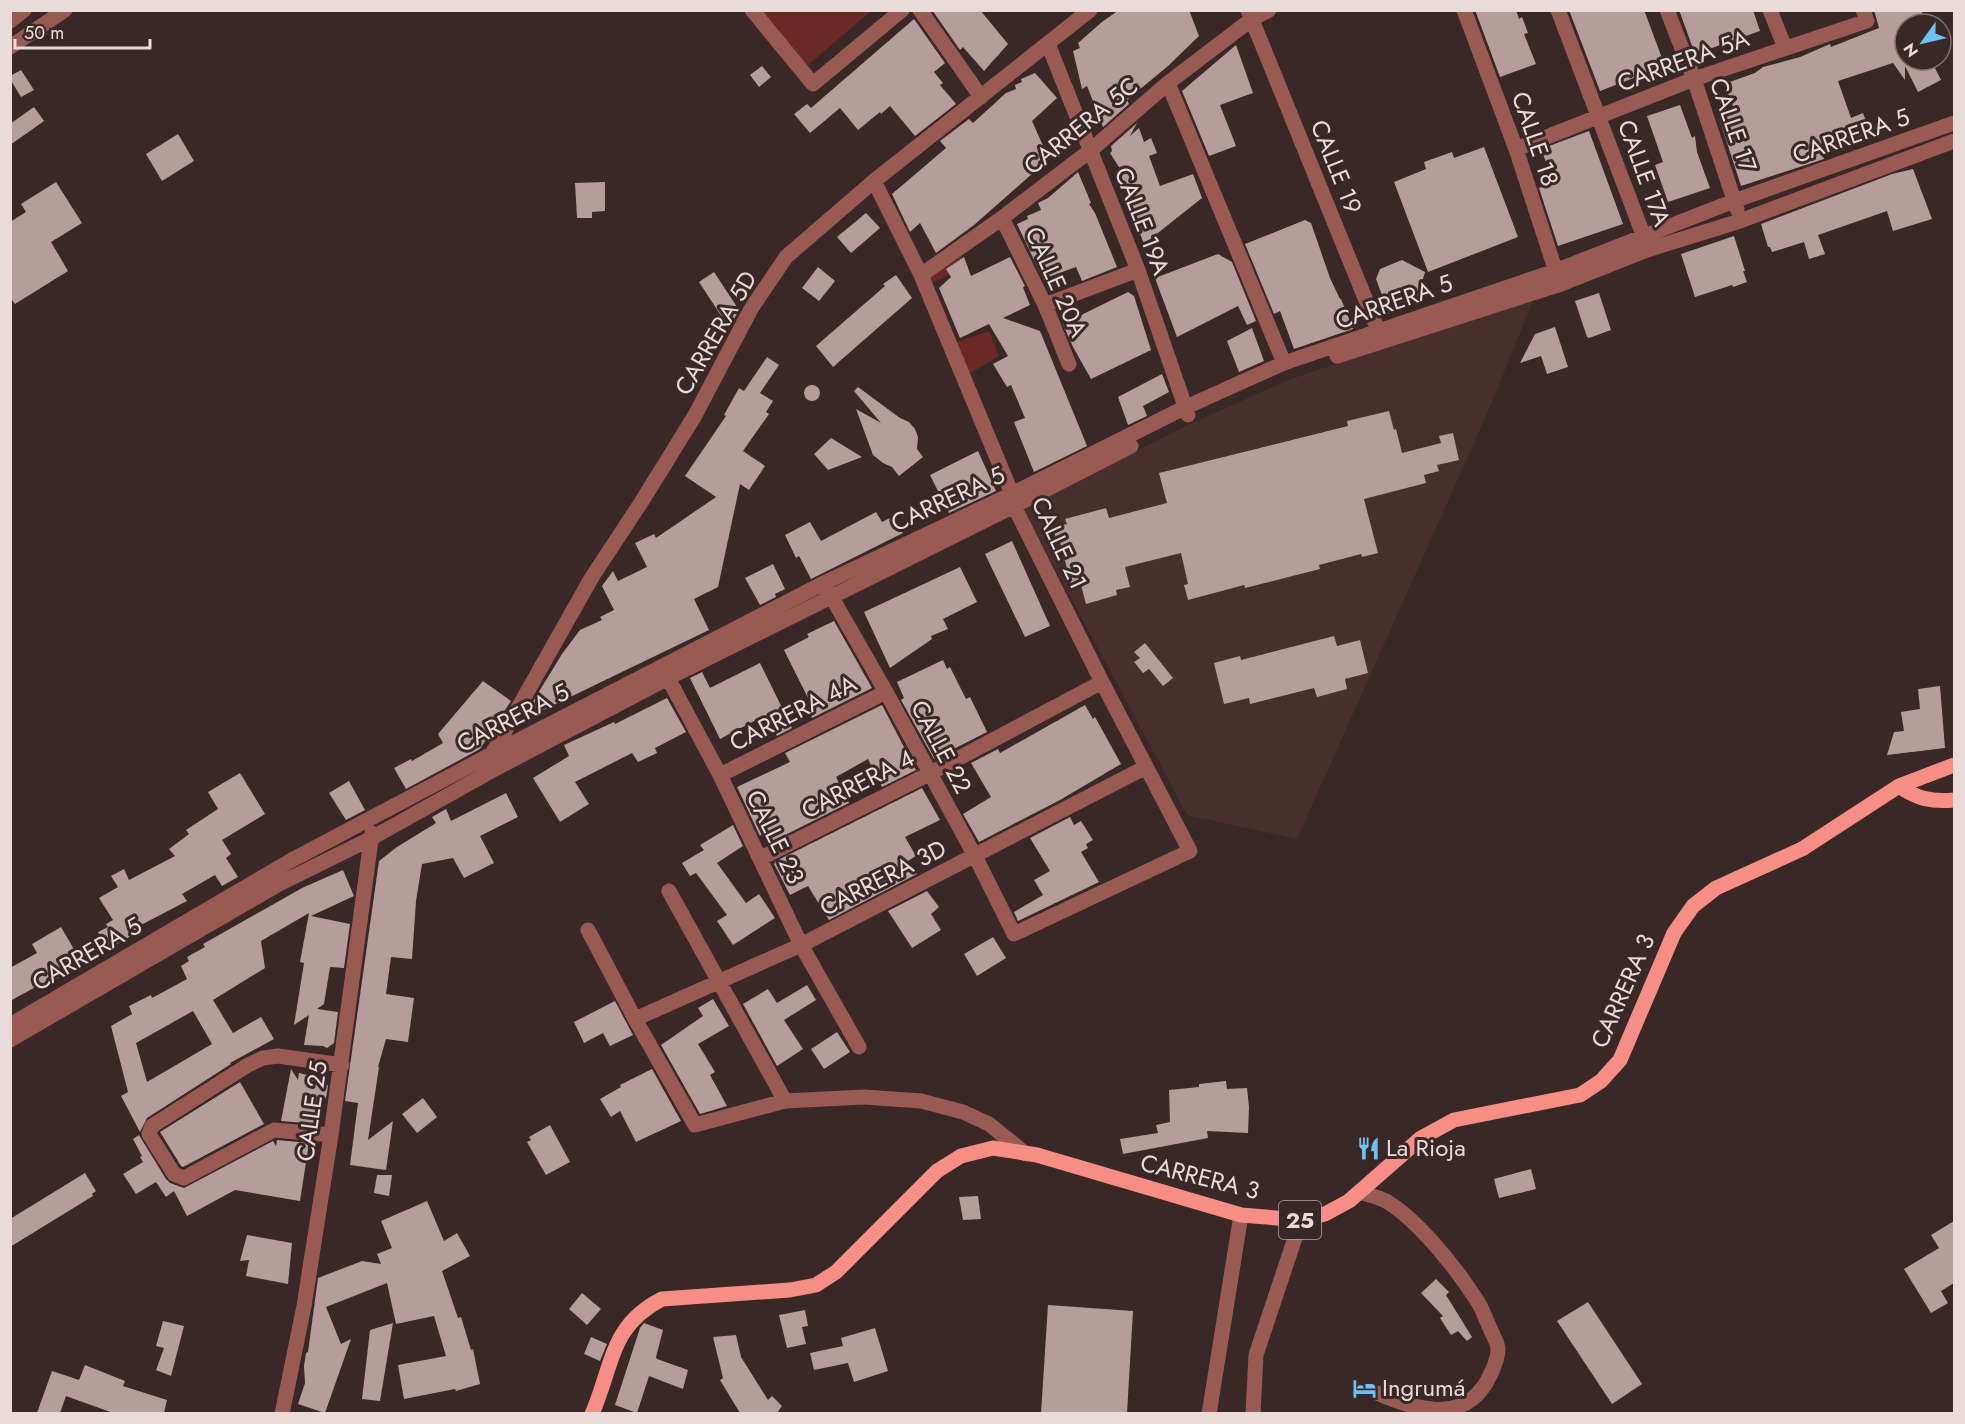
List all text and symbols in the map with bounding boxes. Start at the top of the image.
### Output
scale bar [15,12,150,50]
north arrow [1893,12,1953,72]
text: 50 m [24,20,64,46]
street label: CARRERA 5A [1612,20,1754,101]
text: N [1898,38,1924,62]
street label: CARRERA 5C [1016,68,1146,183]
street label: CALLE 17 [1701,73,1766,177]
street label: CALLE 18 [1503,87,1568,191]
street label: CARRERA 5 [1787,99,1914,172]
street label: CALLE 19 [1302,115,1371,219]
street label: CALLE 17A [1609,115,1680,231]
street label: CALLE 19A [1106,162,1179,280]
street label: CALLE 20A [1017,221,1096,343]
street label: CARRERA 5D [666,264,765,401]
street label: CARRERA 5 [1330,265,1457,338]
street label: CARRERA 5 [885,457,1010,540]
street label: CALLE 21 [1023,491,1096,595]
street label: CARRERA 4A [723,665,862,760]
street label: CARRERA 5 [450,674,575,761]
street label: CALLE 22 [902,694,981,800]
street label: CARRERA 4 [795,740,920,827]
street label: CALLE 23 [738,784,813,890]
street label: CARRERA 3D [813,831,952,924]
street label: CARRERA 5 [25,908,148,999]
street label: CARRERA 3 [1582,928,1663,1053]
street label: CALLE 25 [287,1058,336,1163]
place label: La Rioja [1386,1130,1466,1165]
restaurant icon: La Rioja [1355,1135,1381,1161]
street label: CARRERA 3 [1137,1145,1263,1208]
road number: 25 [1279,1201,1321,1239]
place label: Ingrumá [1382,1370,1465,1405]
hotel icon: Ingrumá [1351,1375,1377,1401]

